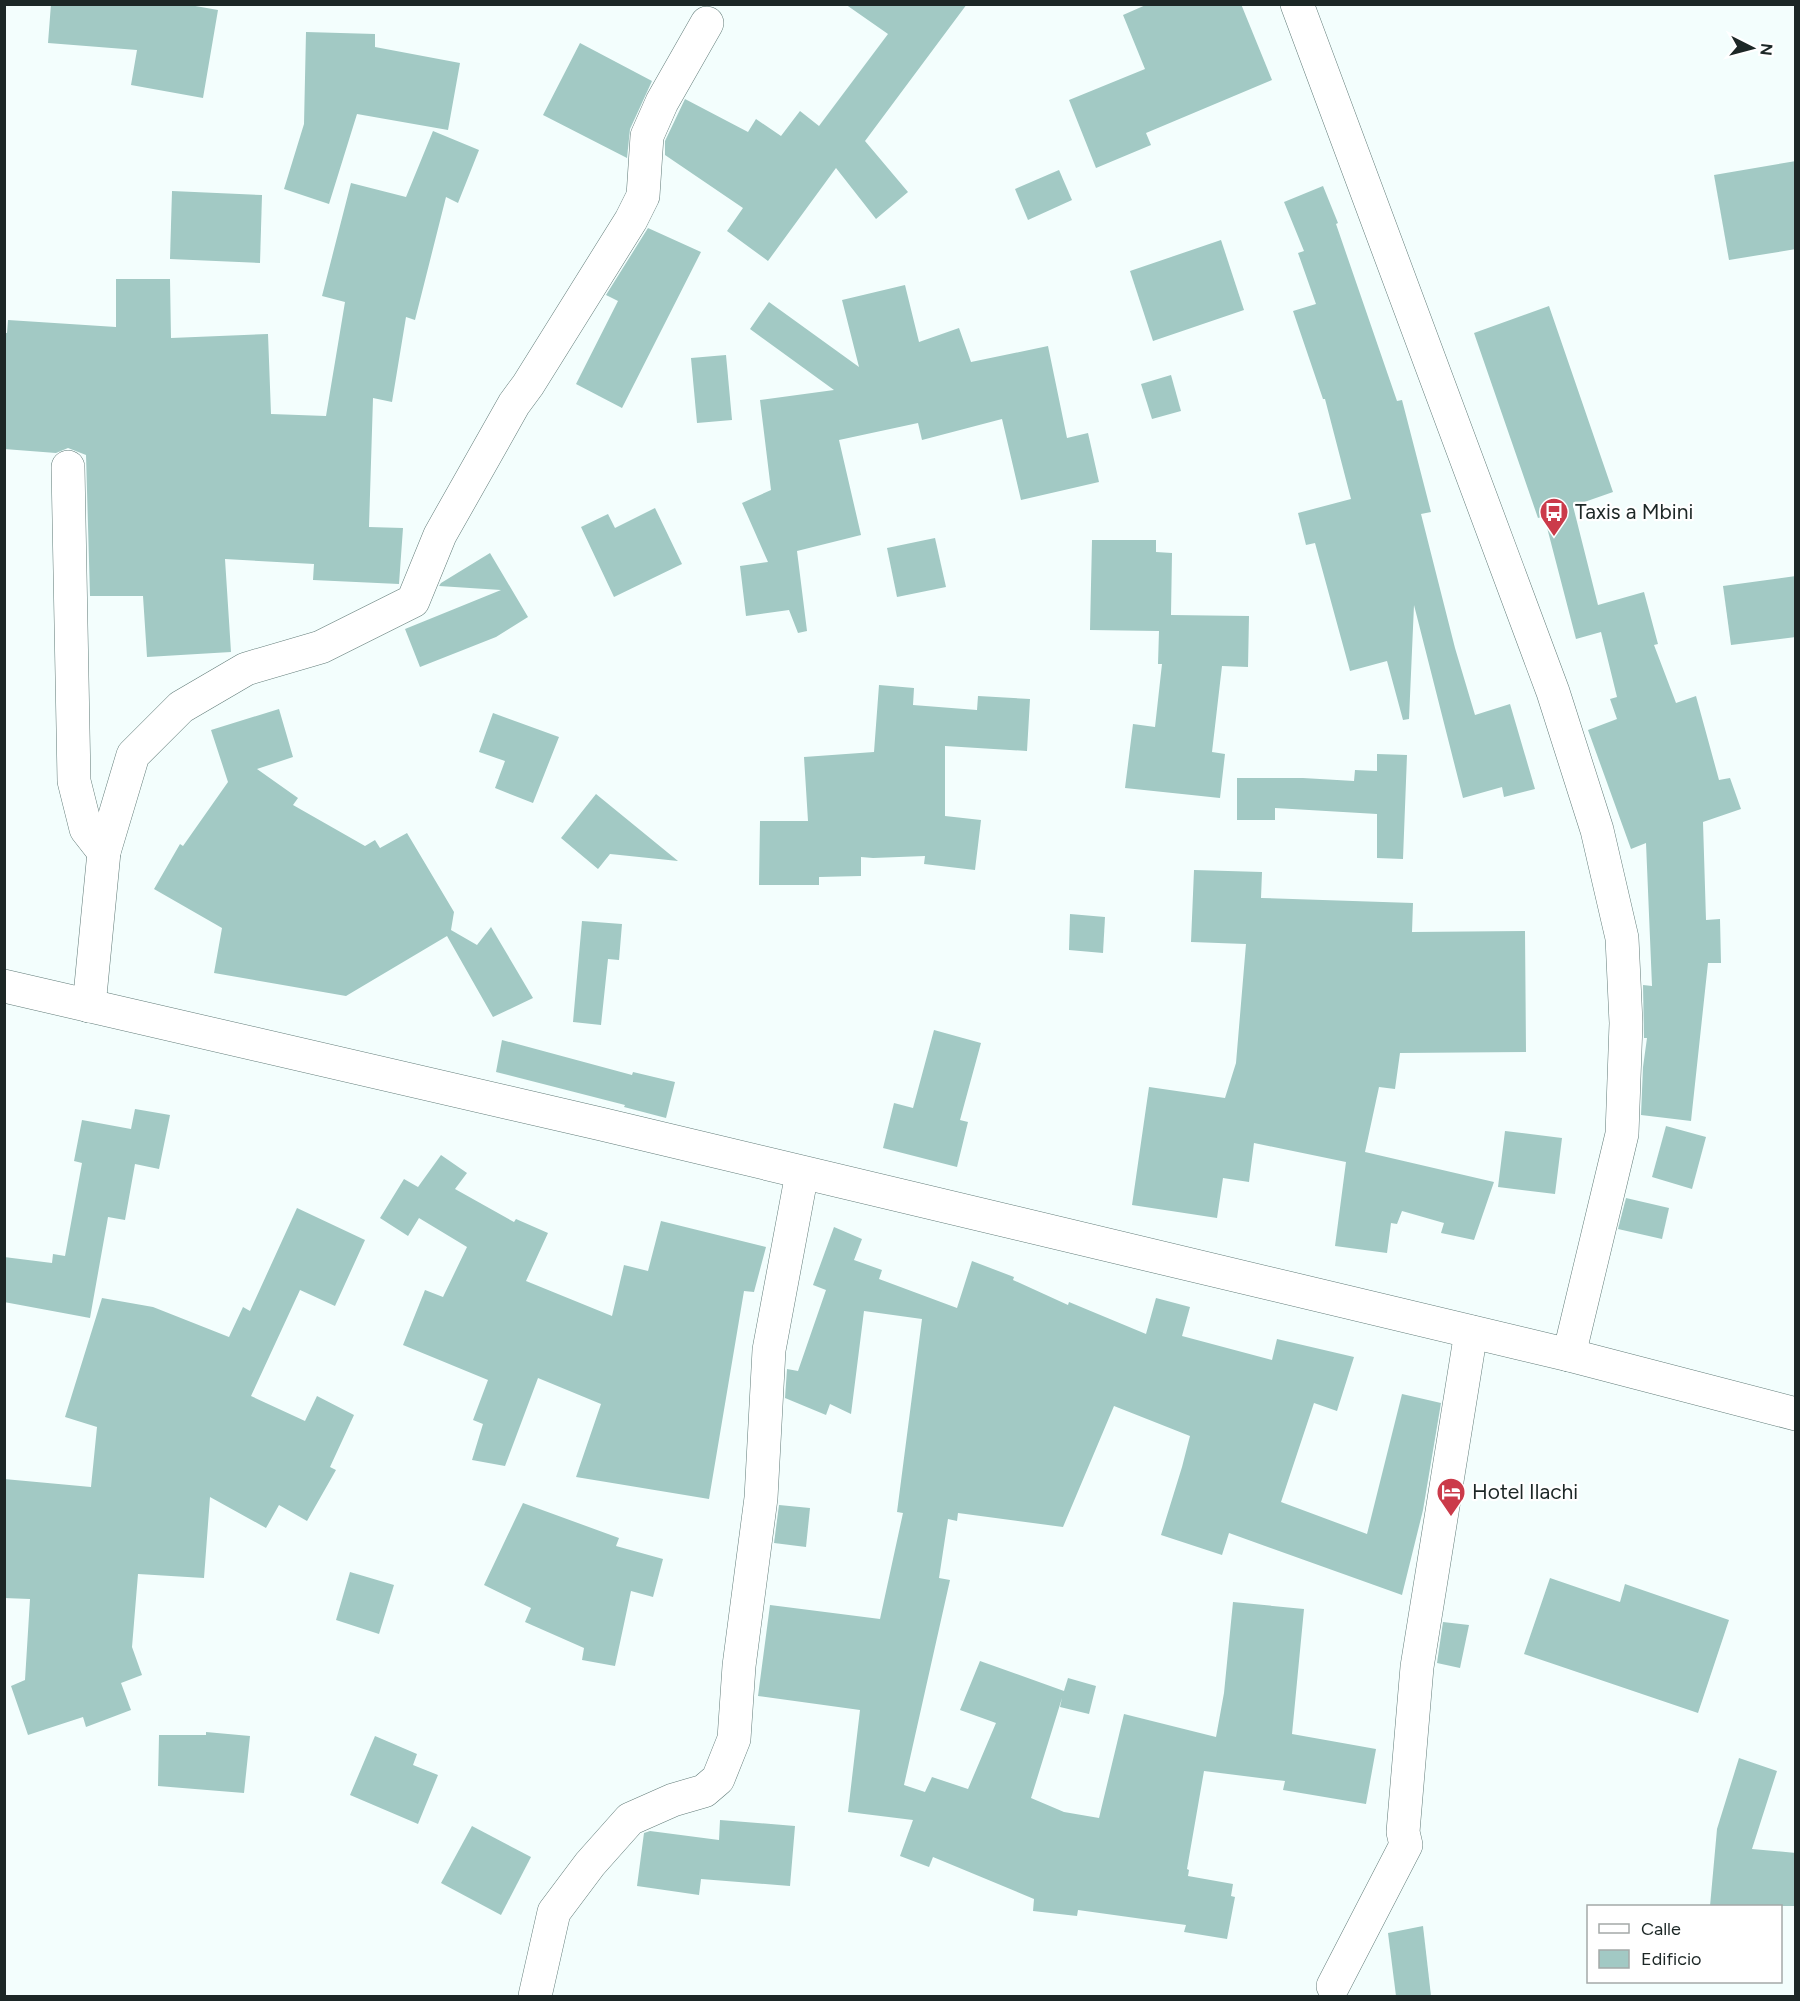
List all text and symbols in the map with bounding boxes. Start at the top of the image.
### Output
north arrow [1722,18,1782,78]
text: N [1756,42,1777,57]
bus stop icon: Taxis a Mbini [1538,496,1570,538]
place label: Taxis a Mbini [1575,499,1693,524]
hotel icon: Hotel Ilachi [1435,1476,1467,1518]
place label: Hotel Ilachi [1472,1479,1578,1504]
legend [1587,1905,1782,1983]
text: Calle [1641,1918,1681,1940]
text: Edificio [1641,1948,1702,1970]

